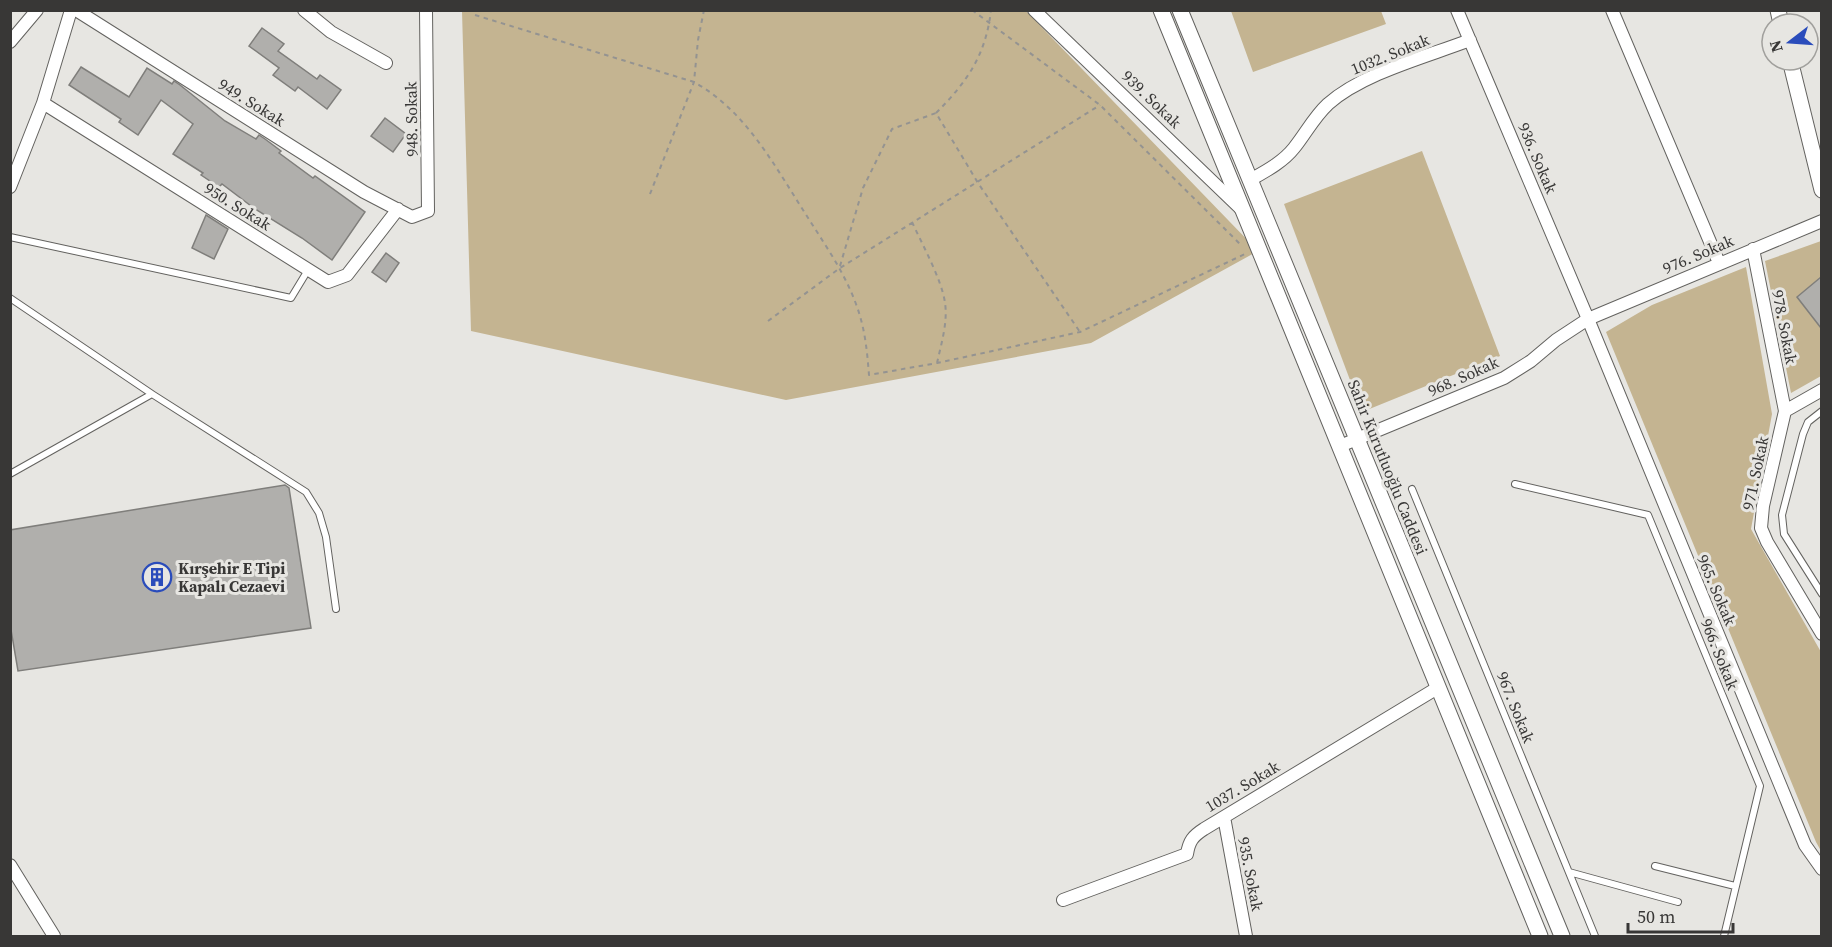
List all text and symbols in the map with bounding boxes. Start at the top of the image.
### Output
north arrow [1760,12,1820,72]
street label: 1032. Sokak [1347,28,1433,80]
text: N [1763,37,1788,55]
street label: 939. Sokak [1117,65,1187,133]
street label: 949. Sokak [214,73,290,131]
street label: 948. Sokak [399,81,423,157]
street label: 936. Sokak [1513,119,1563,197]
street label: 950. Sokak [200,177,276,235]
street label: 976. Sokak [1659,229,1737,279]
street label: 978. Sokak [1767,288,1803,366]
street label: 968. Sokak [1424,351,1502,401]
street label: Sahir Kurutluoğlu Caddesi [1343,376,1433,558]
street label: 971. Sokak [1736,434,1774,512]
street label: 965. Sokak [1692,551,1742,629]
place label: Kırşehir E Tipi Kapalı Cezaevi [178,557,285,597]
building icon: Kırşehir E Tipi Kapalı Cezaevi [141,561,173,593]
street label: 966. Sokak [1696,615,1744,693]
street label: 967. Sokak [1492,668,1540,746]
street label: 1037. Sokak [1201,755,1283,817]
street label: 935. Sokak [1233,835,1269,913]
scale bar [1628,896,1733,934]
text: 50 m [1637,904,1675,929]

